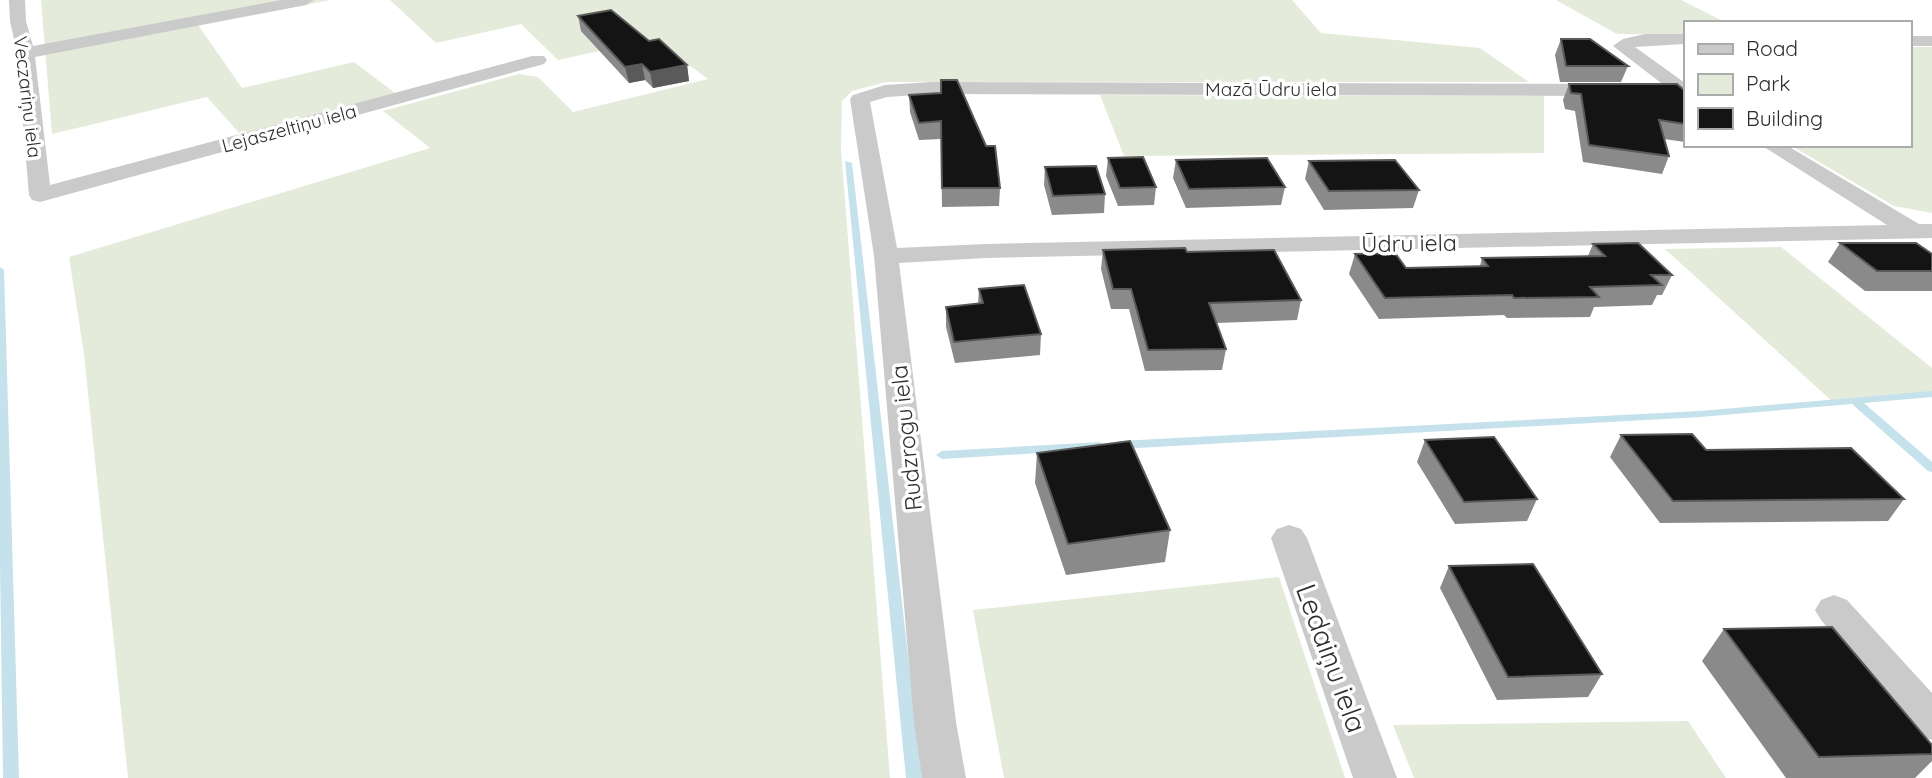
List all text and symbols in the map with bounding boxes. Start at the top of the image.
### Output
legend [1684,21,1911,147]
street label: Veczariņu iela [9,35,47,159]
text: Road [1746,35,1798,61]
text: Park [1746,70,1790,96]
street label: Mazā Ūdru iela [1205,77,1337,101]
street label: Lejaszeltiņu iela [219,98,359,158]
text: Building [1746,105,1823,131]
street label: Ūdru iela [1361,228,1457,258]
street label: Rudzrogu iela [884,364,928,512]
street label: Ledaiņu iela [1289,579,1375,737]

